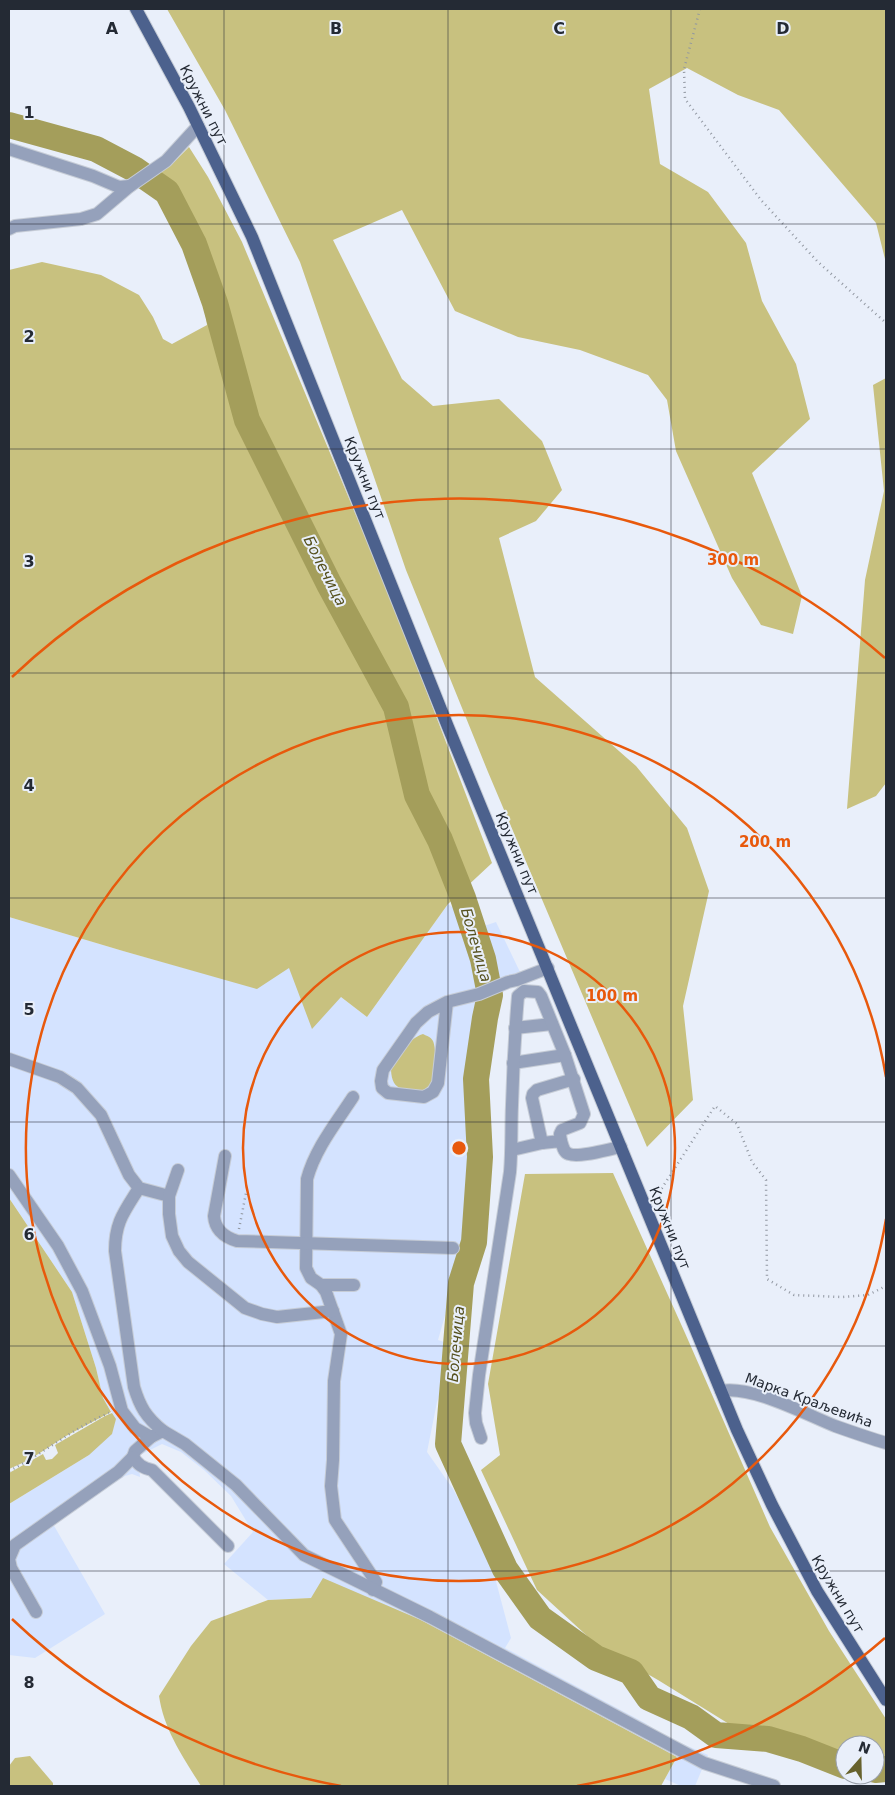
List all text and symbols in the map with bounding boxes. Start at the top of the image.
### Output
text: A [106,19,119,38]
text: B [330,19,342,38]
text: C [553,19,565,38]
text: D [776,19,790,38]
street label: Кружни пут [177,62,231,148]
text: 1 [23,103,35,122]
text: 2 [23,327,35,346]
street label: Кружни пут [341,434,389,522]
water label: Болечица [300,533,350,609]
text: 300 m [707,551,759,569]
text: 3 [23,552,35,571]
text: 4 [23,776,35,795]
street label: Кружни пут [492,809,542,897]
text: 200 m [739,833,791,851]
water label: Болечица [457,906,495,984]
text: 100 m [586,987,638,1005]
text: 5 [23,1000,35,1019]
centre of rings [450,1139,468,1157]
street label: Кружни пут [646,1184,694,1272]
text: 6 [23,1225,35,1244]
water label: Болечица [444,1305,468,1383]
street label: Марка Краљевића [743,1369,875,1431]
text: 7 [23,1449,35,1468]
street label: Кружни пут [808,1552,868,1636]
text: 8 [23,1673,35,1692]
north arrow [835,1735,885,1785]
text: N [856,1738,873,1757]

